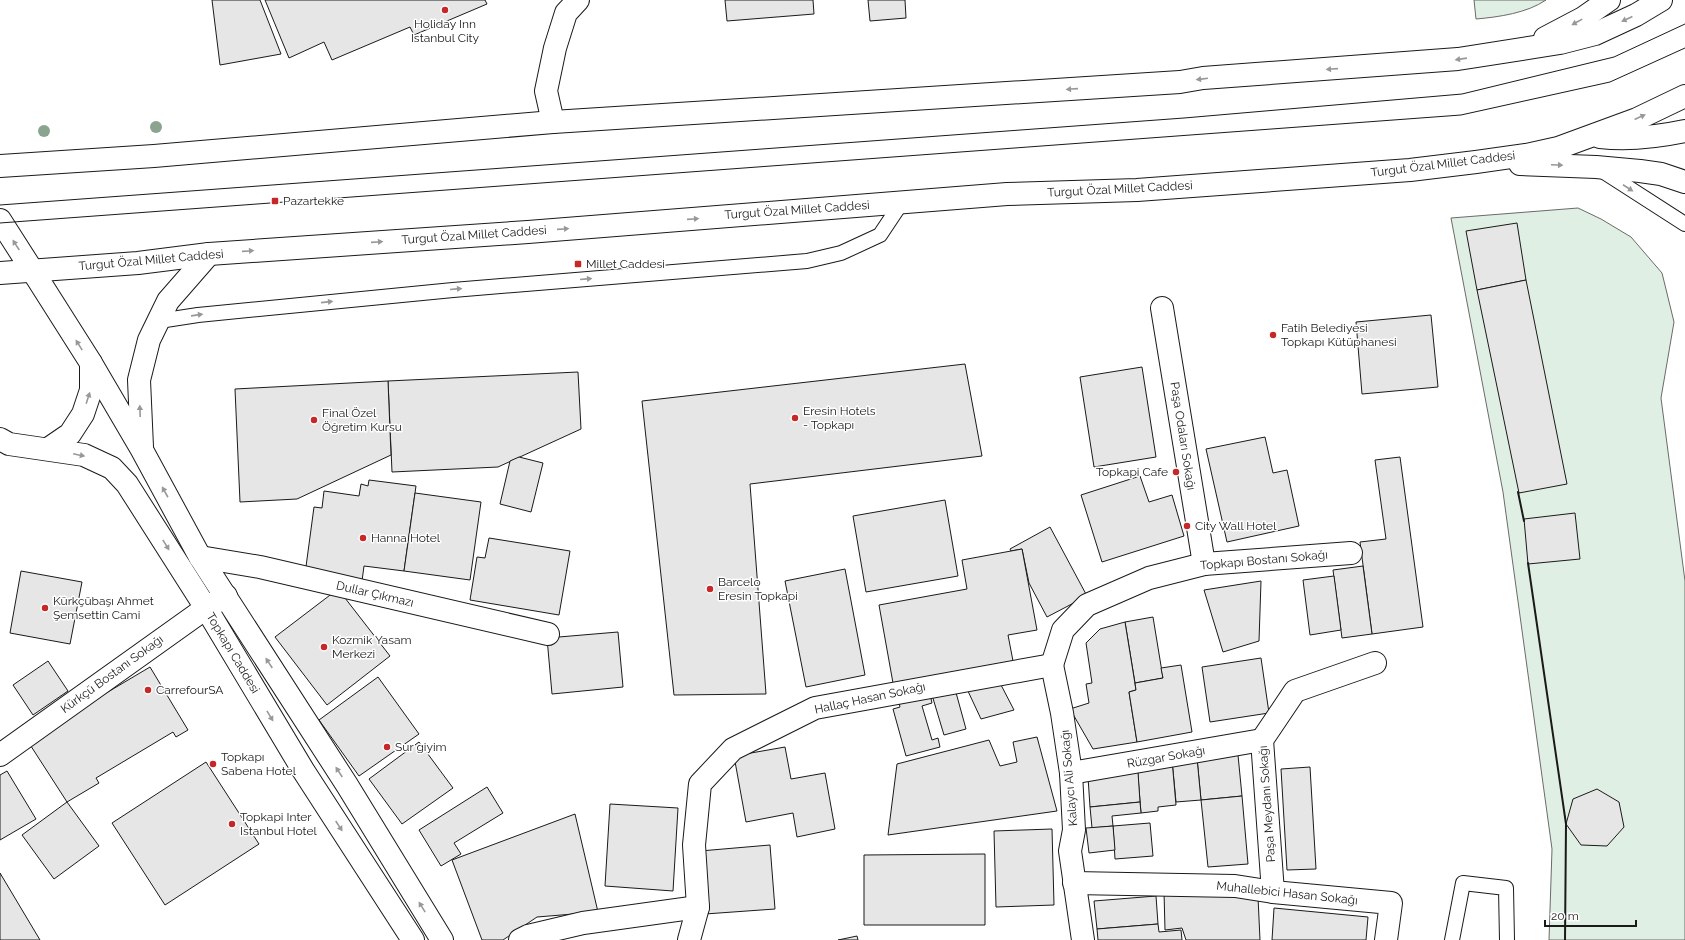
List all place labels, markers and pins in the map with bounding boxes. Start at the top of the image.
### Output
marker: Holiday Inn Istanbul City [440,5,450,15]
place label: Holiday Inn Istanbul City [411,17,480,45]
place label: Pazartekke [283,194,344,208]
marker: Pazartekke [270,196,280,206]
place label: Millet Caddesi [586,257,665,271]
marker: Millet Caddesi [573,259,583,269]
place label: Fatih Belediyesi Topkapı Kütüphanesi [1281,321,1397,349]
marker: Fatih Belediyesi Topkapı Kütüphanesi [1268,330,1278,340]
place label: Eresin Hotels - Topkapı [803,404,876,432]
place label: Final Özel Öğretim Kursu [322,406,402,434]
marker: Eresin Hotels - Topkapı [790,413,800,423]
marker: Final Özel Öğretim Kursu [309,415,319,425]
place label: Topkapi Cafe [1096,465,1168,479]
marker: Topkapi Cafe [1171,467,1181,477]
place label: City Wall Hotel [1195,519,1277,533]
marker: City Wall Hotel [1182,521,1192,531]
place label: Hanna Hotel [371,531,441,545]
marker: Hanna Hotel [358,533,368,543]
place label: Barcelo Eresin Topkapi [718,575,798,603]
marker: Barcelo Eresin Topkapi [705,584,715,594]
place label: Kürkçübaşı Ahmet Şemsettin Cami [53,594,154,622]
marker: Kürkçübaşı Ahmet Şemsettin Cami [40,603,50,613]
place label: Kozmik Yasam Merkezi [332,633,412,661]
marker: Kozmik Yasam Merkezi [319,642,329,652]
place label: CarrefourSA [156,683,223,697]
marker: CarrefourSA [143,685,153,695]
place label: Sur giyim [395,740,447,754]
marker: Sur giyim [382,742,392,752]
place label: Topkapı Sabena Hotel [221,750,297,778]
marker: Topkapı Sabena Hotel [208,759,218,769]
place label: Topkapi Inter Istanbul Hotel [240,810,318,838]
marker: Topkapi Inter Istanbul Hotel [227,819,237,829]

